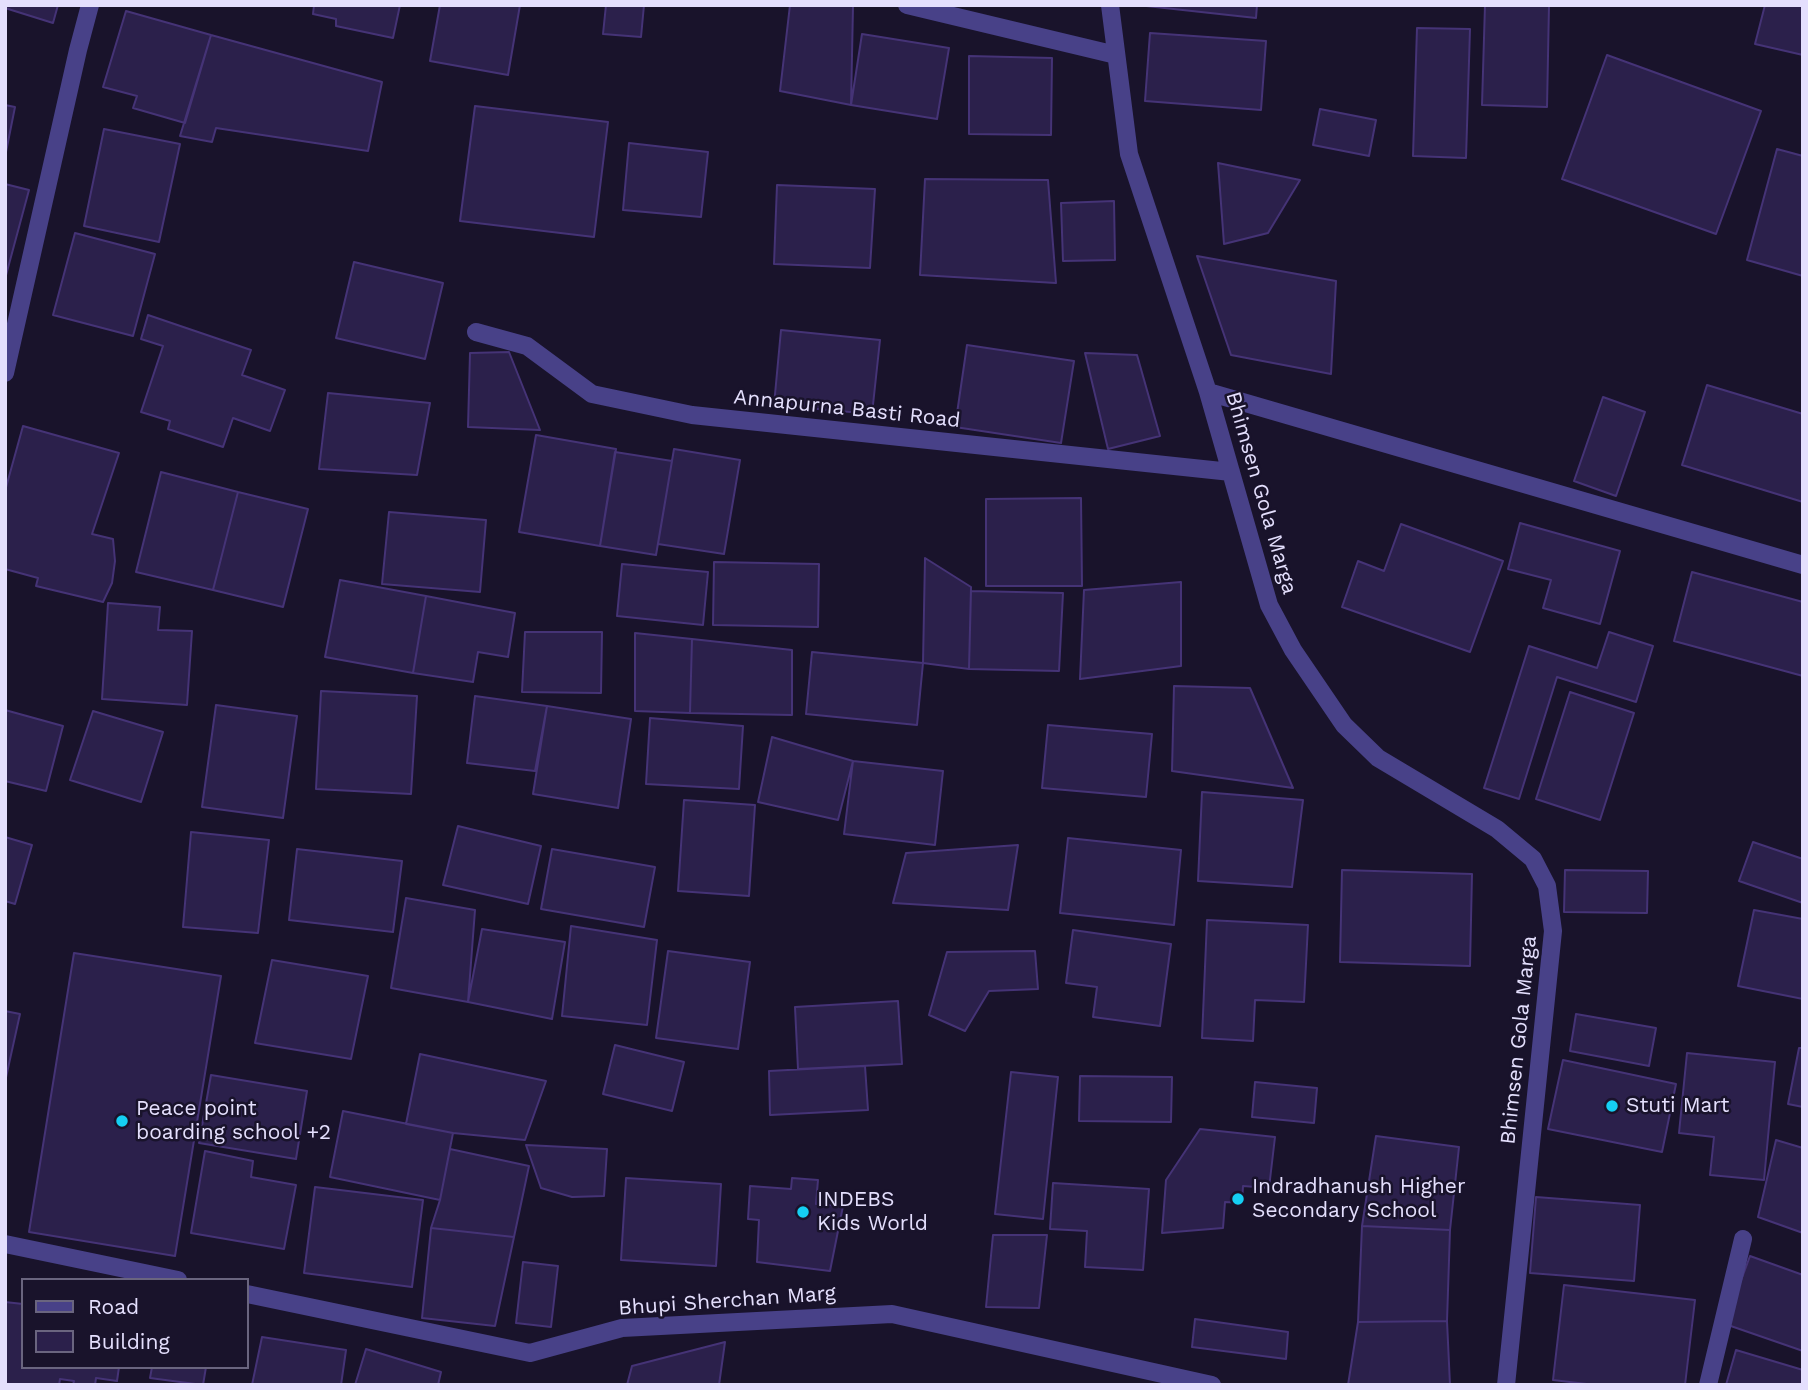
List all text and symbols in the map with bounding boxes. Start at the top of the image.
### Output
street label: Annapurna Basti Road [732,385,962,433]
street label: Bhimsen Gola Marga [1220,389,1302,597]
street label: Bhimsen Gola Marga [1496,934,1542,1146]
place label: Stuti Mart [1626,1093,1729,1119]
place label: Peace point boarding school +2 [136,1096,331,1146]
marker: Stuti Mart [1604,1098,1620,1114]
marker: Peace point boarding school +2 [114,1113,130,1129]
place label: Indradhanush Higher Secondary School [1252,1174,1466,1224]
place label: INDEBS Kids World [817,1187,928,1237]
marker: Indradhanush Higher Secondary School [1230,1191,1246,1207]
marker: INDEBS Kids World [795,1204,811,1220]
legend [21,1278,248,1369]
street label: Bhupi Sherchan Marg [617,1281,837,1321]
text: Road [88,1294,139,1319]
text: Building [88,1329,170,1354]

